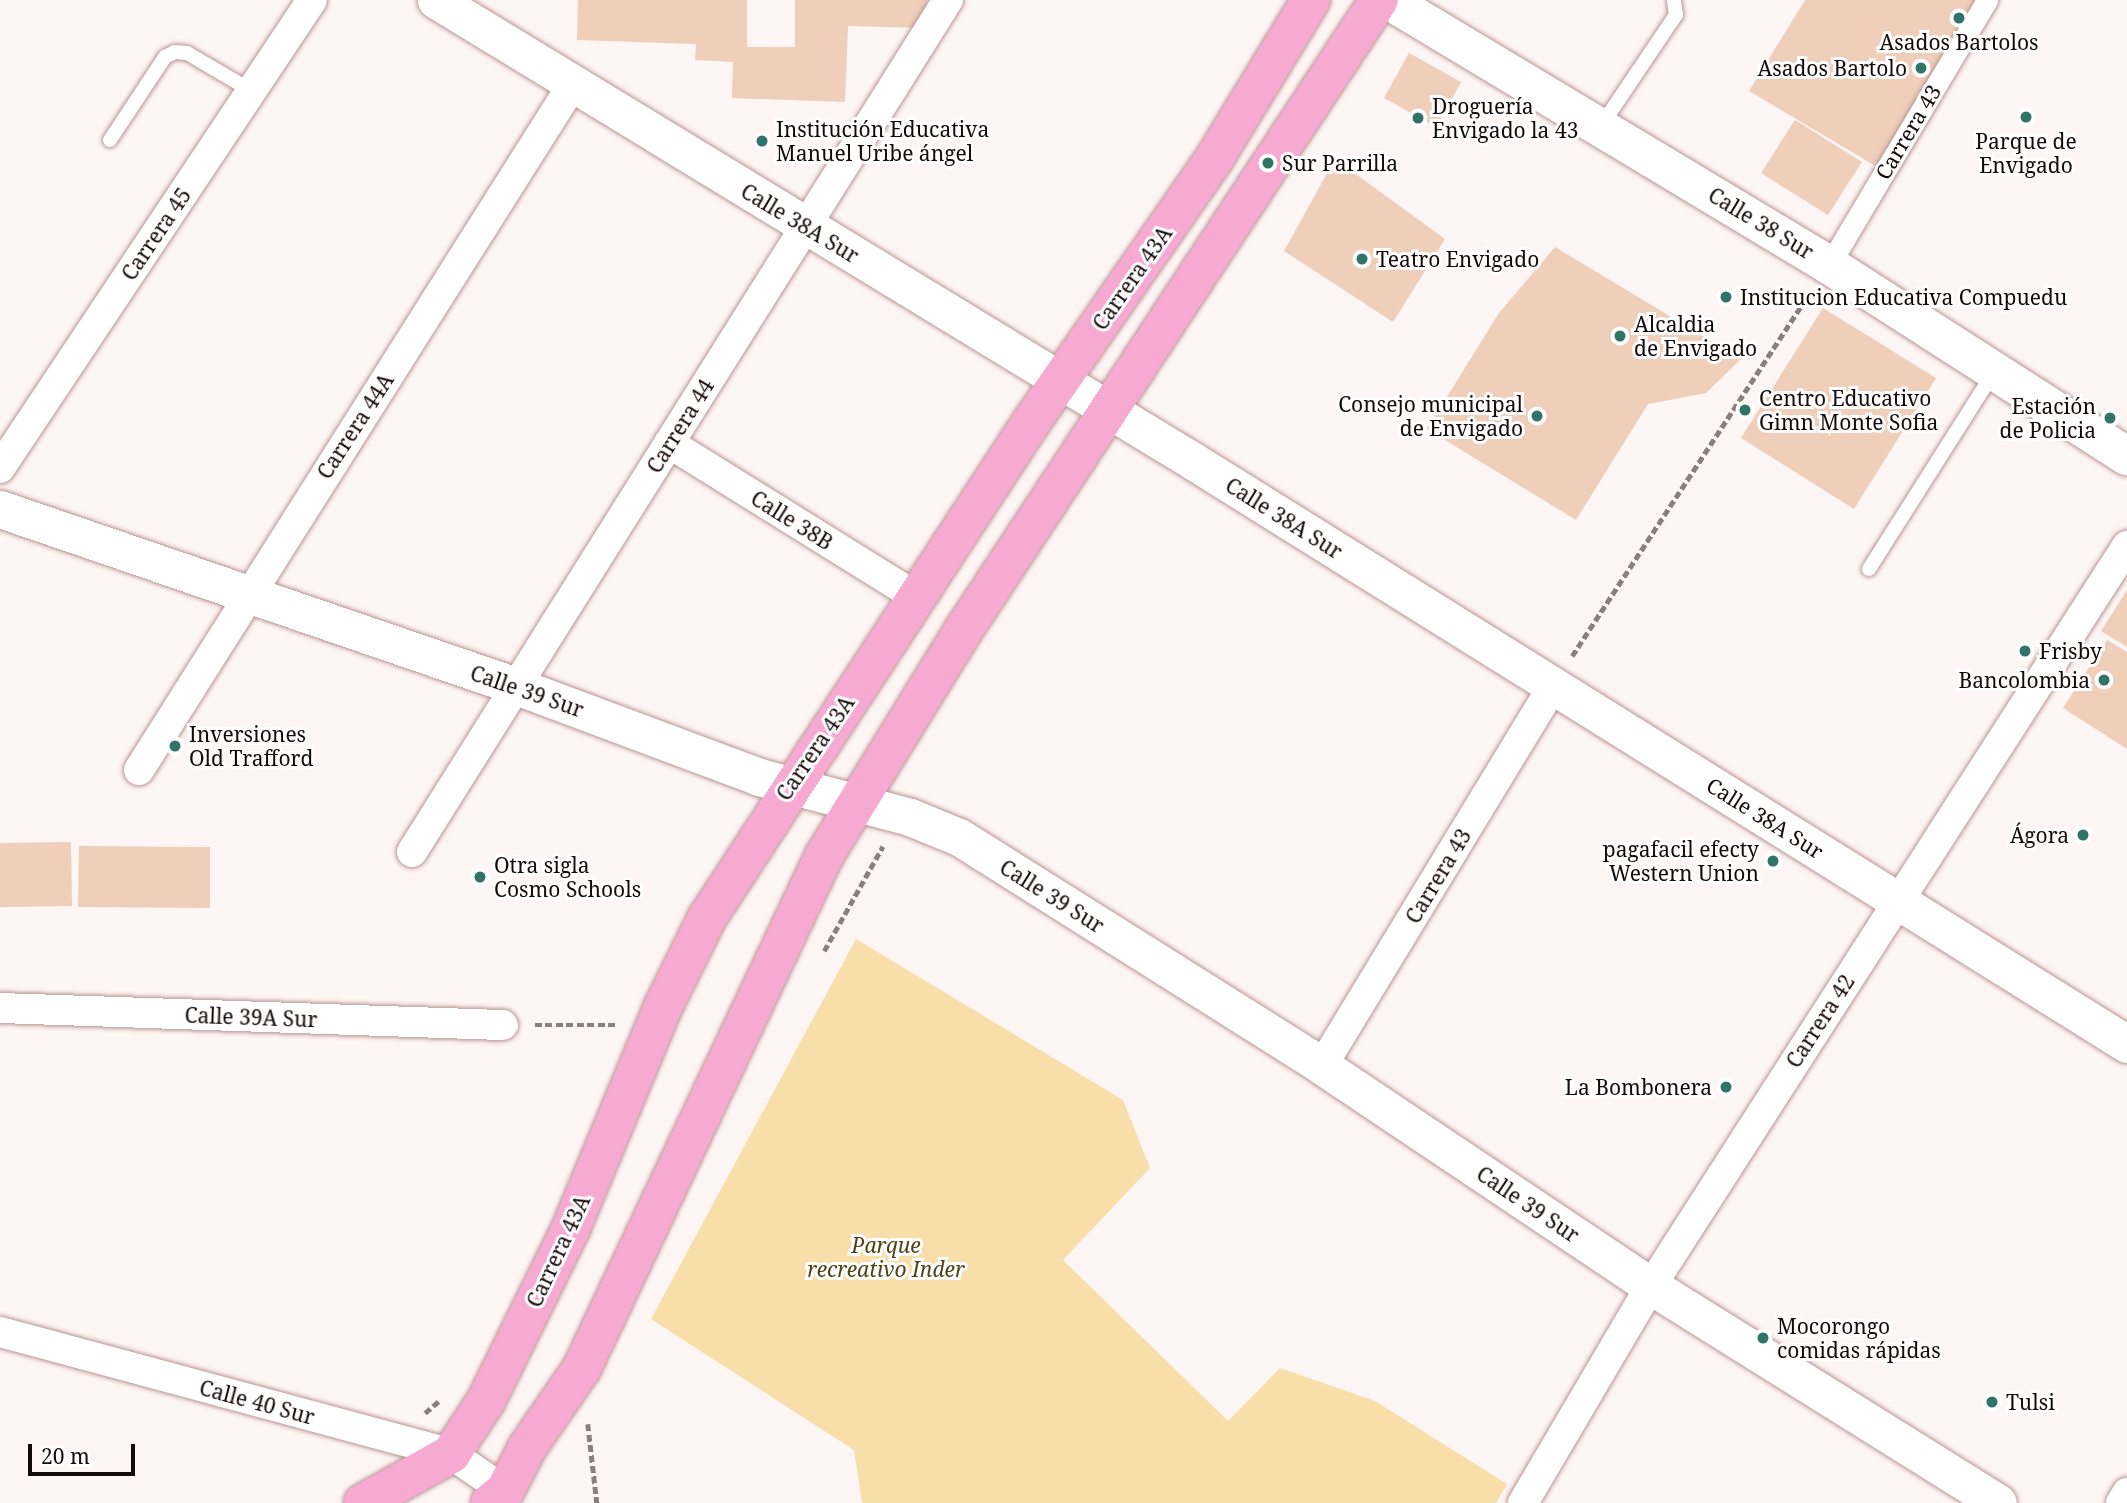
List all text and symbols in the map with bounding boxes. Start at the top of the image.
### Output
marker: Asados Bartolos [1951,10,1967,26]
place label: Asados Bartolos [1879,29,2039,55]
place label: Asados Bartolo [1757,55,1907,81]
marker: Asados Bartolo [1913,60,1929,76]
street label: Carrera 43 [1870,80,1946,184]
place label: Droguería Envigado la 43 [1432,93,1578,143]
marker: Parque de Envigado [2018,109,2034,125]
marker: Droguería Envigado la 43 [1410,110,1426,126]
place label: Institución Educativa Manuel Uribe ángel [776,116,989,166]
place label: Parque de Envigado [1975,128,2077,178]
marker: Institución Educativa Manuel Uribe ángel [754,133,770,149]
place label: Sur Parrilla [1282,150,1398,176]
marker: Sur Parrilla [1260,155,1276,171]
street label: Calle 38A Sur [737,178,863,268]
street label: Calle 38 Sur [1704,182,1818,264]
street label: Carrera 45 [116,183,196,285]
street label: Carrera 43A [1087,221,1177,335]
place label: Teatro Envigado [1376,246,1539,272]
marker: Teatro Envigado [1354,251,1370,267]
place label: Institucion Educativa Compuedu [1740,284,2067,310]
marker: Institucion Educativa Compuedu [1718,289,1734,305]
place label: Alcaldia de Envigado [1634,311,1757,361]
marker: Alcaldia de Envigado [1612,328,1628,344]
street label: Carrera 44A [312,368,398,484]
street label: Carrera 44 [641,374,719,478]
place label: Centro Educativo Gimn Monte Sofia [1759,385,1938,435]
place label: Consejo municipal de Envigado [1338,391,1523,441]
place label: Estación de Policia [2000,393,2096,443]
marker: Centro Educativo Gimn Monte Sofia [1737,402,1753,418]
marker: Consejo municipal de Envigado [1529,408,1545,424]
marker: Estación de Policia [2102,410,2118,426]
street label: Calle 38A Sur [1221,472,1347,564]
street label: Calle 38B [746,485,838,555]
place label: Frisby [2039,638,2102,664]
marker: Frisby [2017,643,2033,659]
street label: Calle 39 Sur [467,660,587,722]
place label: Bancolombia [1959,667,2090,693]
marker: Bancolombia [2096,672,2112,688]
street label: Carrera 43A [771,691,859,805]
place label: Inversiones Old Trafford [189,721,313,771]
marker: Inversiones Old Trafford [167,738,183,754]
street label: Calle 38A Sur [1702,772,1828,864]
place label: Ágora [2010,822,2069,848]
street label: Carrera 43 [1400,824,1476,928]
marker: Ágora [2075,827,2091,843]
place label: pagafacil efecty Western Union [1603,836,1759,886]
place label: Otra sigla Cosmo Schools [494,852,641,902]
marker: pagafacil efecty Western Union [1765,853,1781,869]
street label: Calle 39 Sur [995,854,1109,938]
marker: Otra sigla Cosmo Schools [472,869,488,885]
street label: Carrera 42 [1781,970,1859,1072]
street label: Calle 39A Sur [184,1002,318,1032]
place label: La Bombonera [1565,1074,1712,1100]
marker: La Bombonera [1718,1079,1734,1095]
street label: Calle 39 Sur [1472,1161,1584,1247]
street label: Carrera 43A [521,1191,595,1311]
park label: Parque recreativo Inder [807,1232,965,1282]
place label: Mocorongo comidas rápidas [1777,1313,1941,1363]
marker: Mocorongo comidas rápidas [1755,1330,1771,1346]
street label: Calle 40 Sur [197,1375,317,1429]
place label: Tulsi [2006,1389,2055,1415]
marker: Tulsi [1984,1394,2000,1410]
scale bar [32,1430,138,1474]
text: 20 m [41,1442,90,1470]

